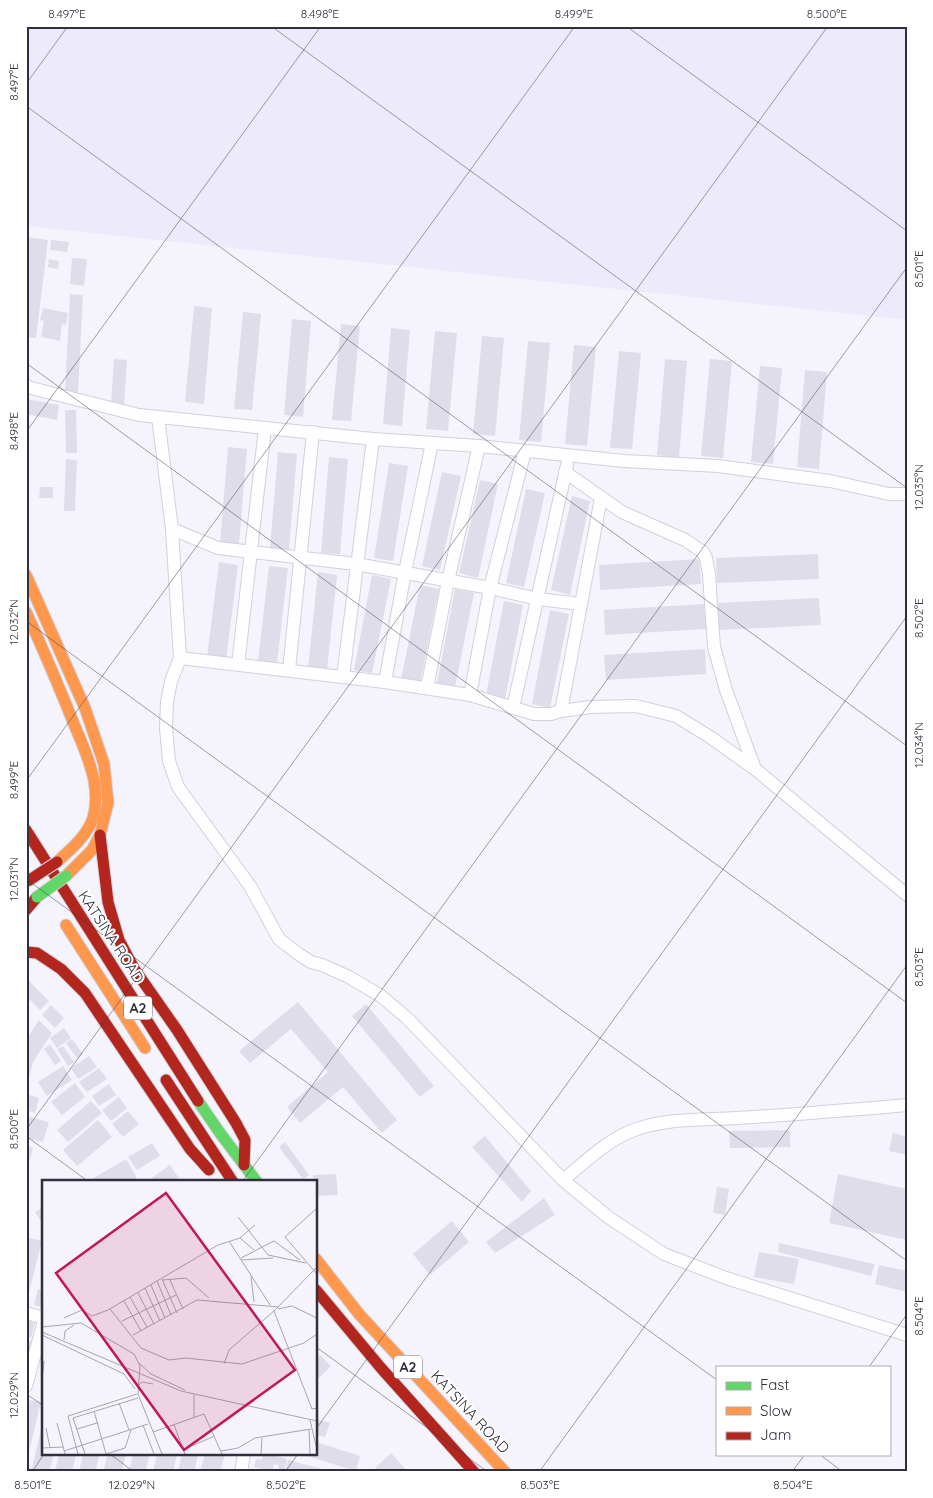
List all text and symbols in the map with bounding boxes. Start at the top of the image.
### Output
text: 8.497°E [48,6,86,21]
text: 8.498°E [301,6,339,21]
text: 8.499°E [555,6,593,21]
text: 8.500°E [807,6,847,21]
text: 8.497°E [6,63,21,101]
text: 8.501°E [911,250,926,288]
text: 8.498°E [6,412,21,450]
text: 12.035°N [911,464,926,510]
text: 8.502°E [911,598,926,638]
text: 12.032°N [6,599,21,645]
text: 12.034°N [911,722,926,768]
text: 8.499°E [6,761,21,799]
text: 12.031°N [6,857,21,901]
street label: KATSINA ROAD [74,887,149,987]
text: 8.503°E [911,947,926,987]
road number: A2 [124,996,152,1020]
text: 8.500°E [6,1109,21,1149]
inset map [42,1180,318,1456]
text: 8.504°E [911,1296,926,1336]
road number: A2 [394,1355,422,1378]
street label: KATSINA ROAD [427,1366,514,1457]
legend [716,1366,890,1456]
text: 12.029°N [6,1372,21,1418]
text: Fast [760,1375,789,1394]
text: Slow [760,1401,792,1420]
text: Jam [760,1425,791,1444]
text: 8.501°E [14,1477,52,1492]
text: 12.029°N [109,1477,155,1492]
text: 8.502°E [266,1477,306,1492]
text: 8.503°E [520,1477,560,1492]
text: 8.504°E [773,1477,813,1492]

